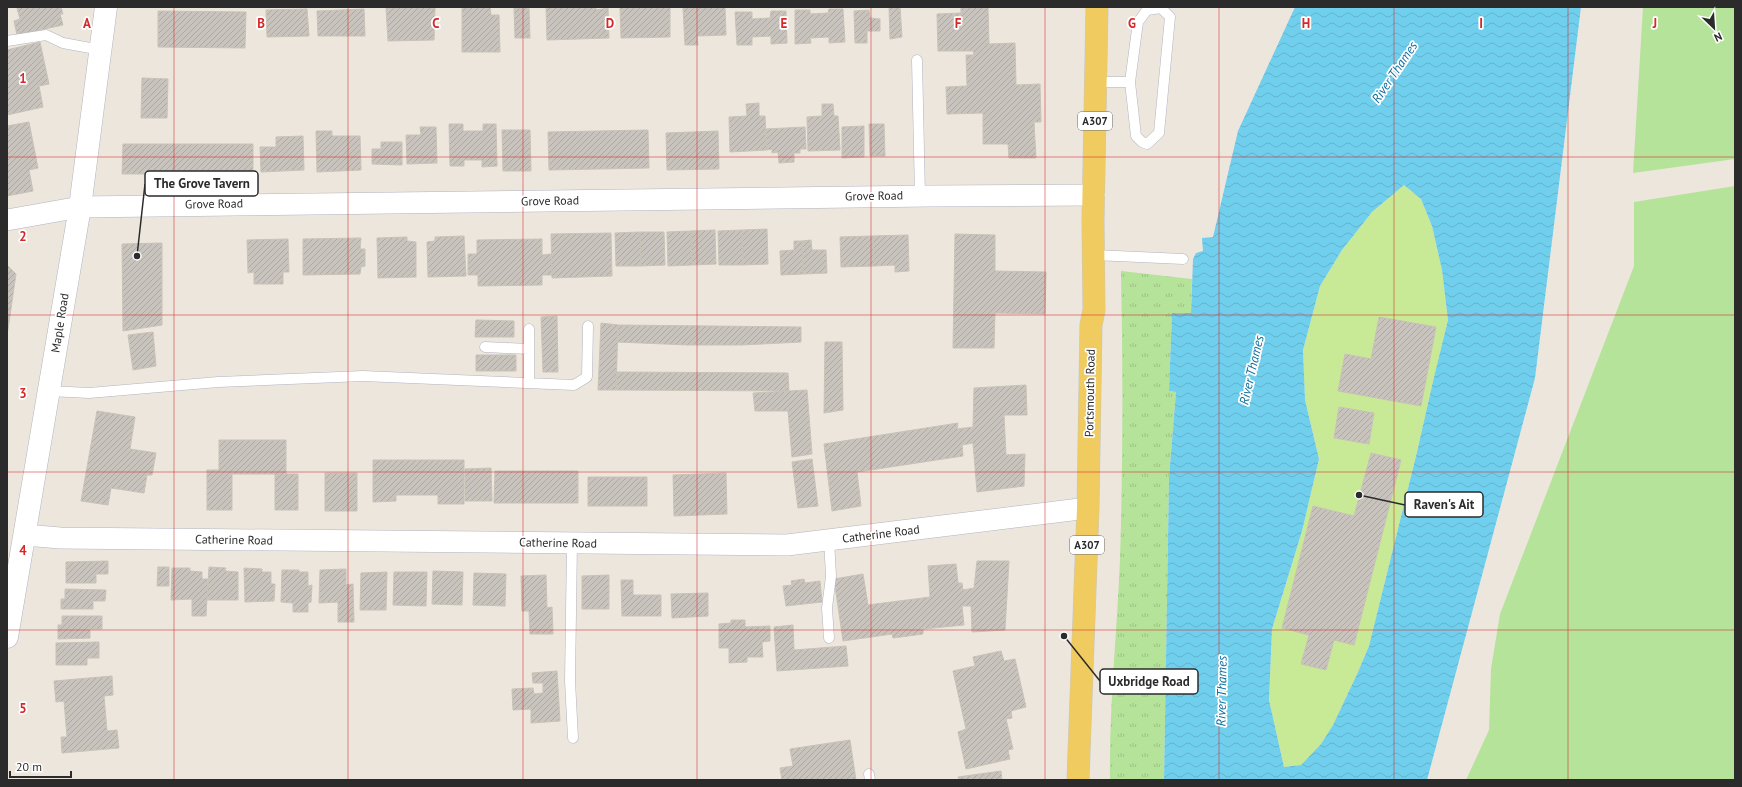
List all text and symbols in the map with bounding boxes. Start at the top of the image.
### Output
north arrow [1694,8,1734,48]
text: A [83,15,91,32]
text: B [257,15,265,32]
text: C [432,15,440,32]
text: D [606,15,614,32]
text: E [781,15,788,32]
text: F [955,15,962,32]
text: G [1128,15,1136,32]
text: H [1302,15,1310,32]
text: I [1479,15,1483,32]
text: J [1652,15,1657,32]
text: N [1712,29,1724,45]
water label: River Thames [1368,38,1422,106]
text: 1 [19,70,27,87]
road number: A307 [1078,112,1112,130]
callout: The Grove Tavern [145,171,258,196]
text: The Grove Tavern [154,175,250,192]
street label: Grove Road [845,187,903,204]
street label: Grove Road [521,192,579,209]
street label: Grove Road [185,195,243,212]
text: 2 [19,228,27,245]
street label: Maple Road [47,292,72,354]
water label: River Thames [1235,333,1268,406]
street label: Portsmouth Road [1081,349,1098,437]
text: 3 [19,385,27,402]
callout: Raven's Ait [1405,492,1483,517]
text: Raven's Ait [1414,496,1475,513]
street label: Catherine Road [841,521,921,546]
street label: Catherine Road [195,531,273,548]
street label: Catherine Road [519,534,597,551]
road number: A307 [1070,536,1104,554]
text: 4 [19,542,27,559]
water label: River Thames [1212,655,1231,726]
callout: Uxbridge Road [1100,669,1198,694]
text: Uxbridge Road [1108,673,1190,690]
text: 5 [19,700,27,717]
scale bar [10,753,71,779]
text: 20 m [16,759,42,774]

